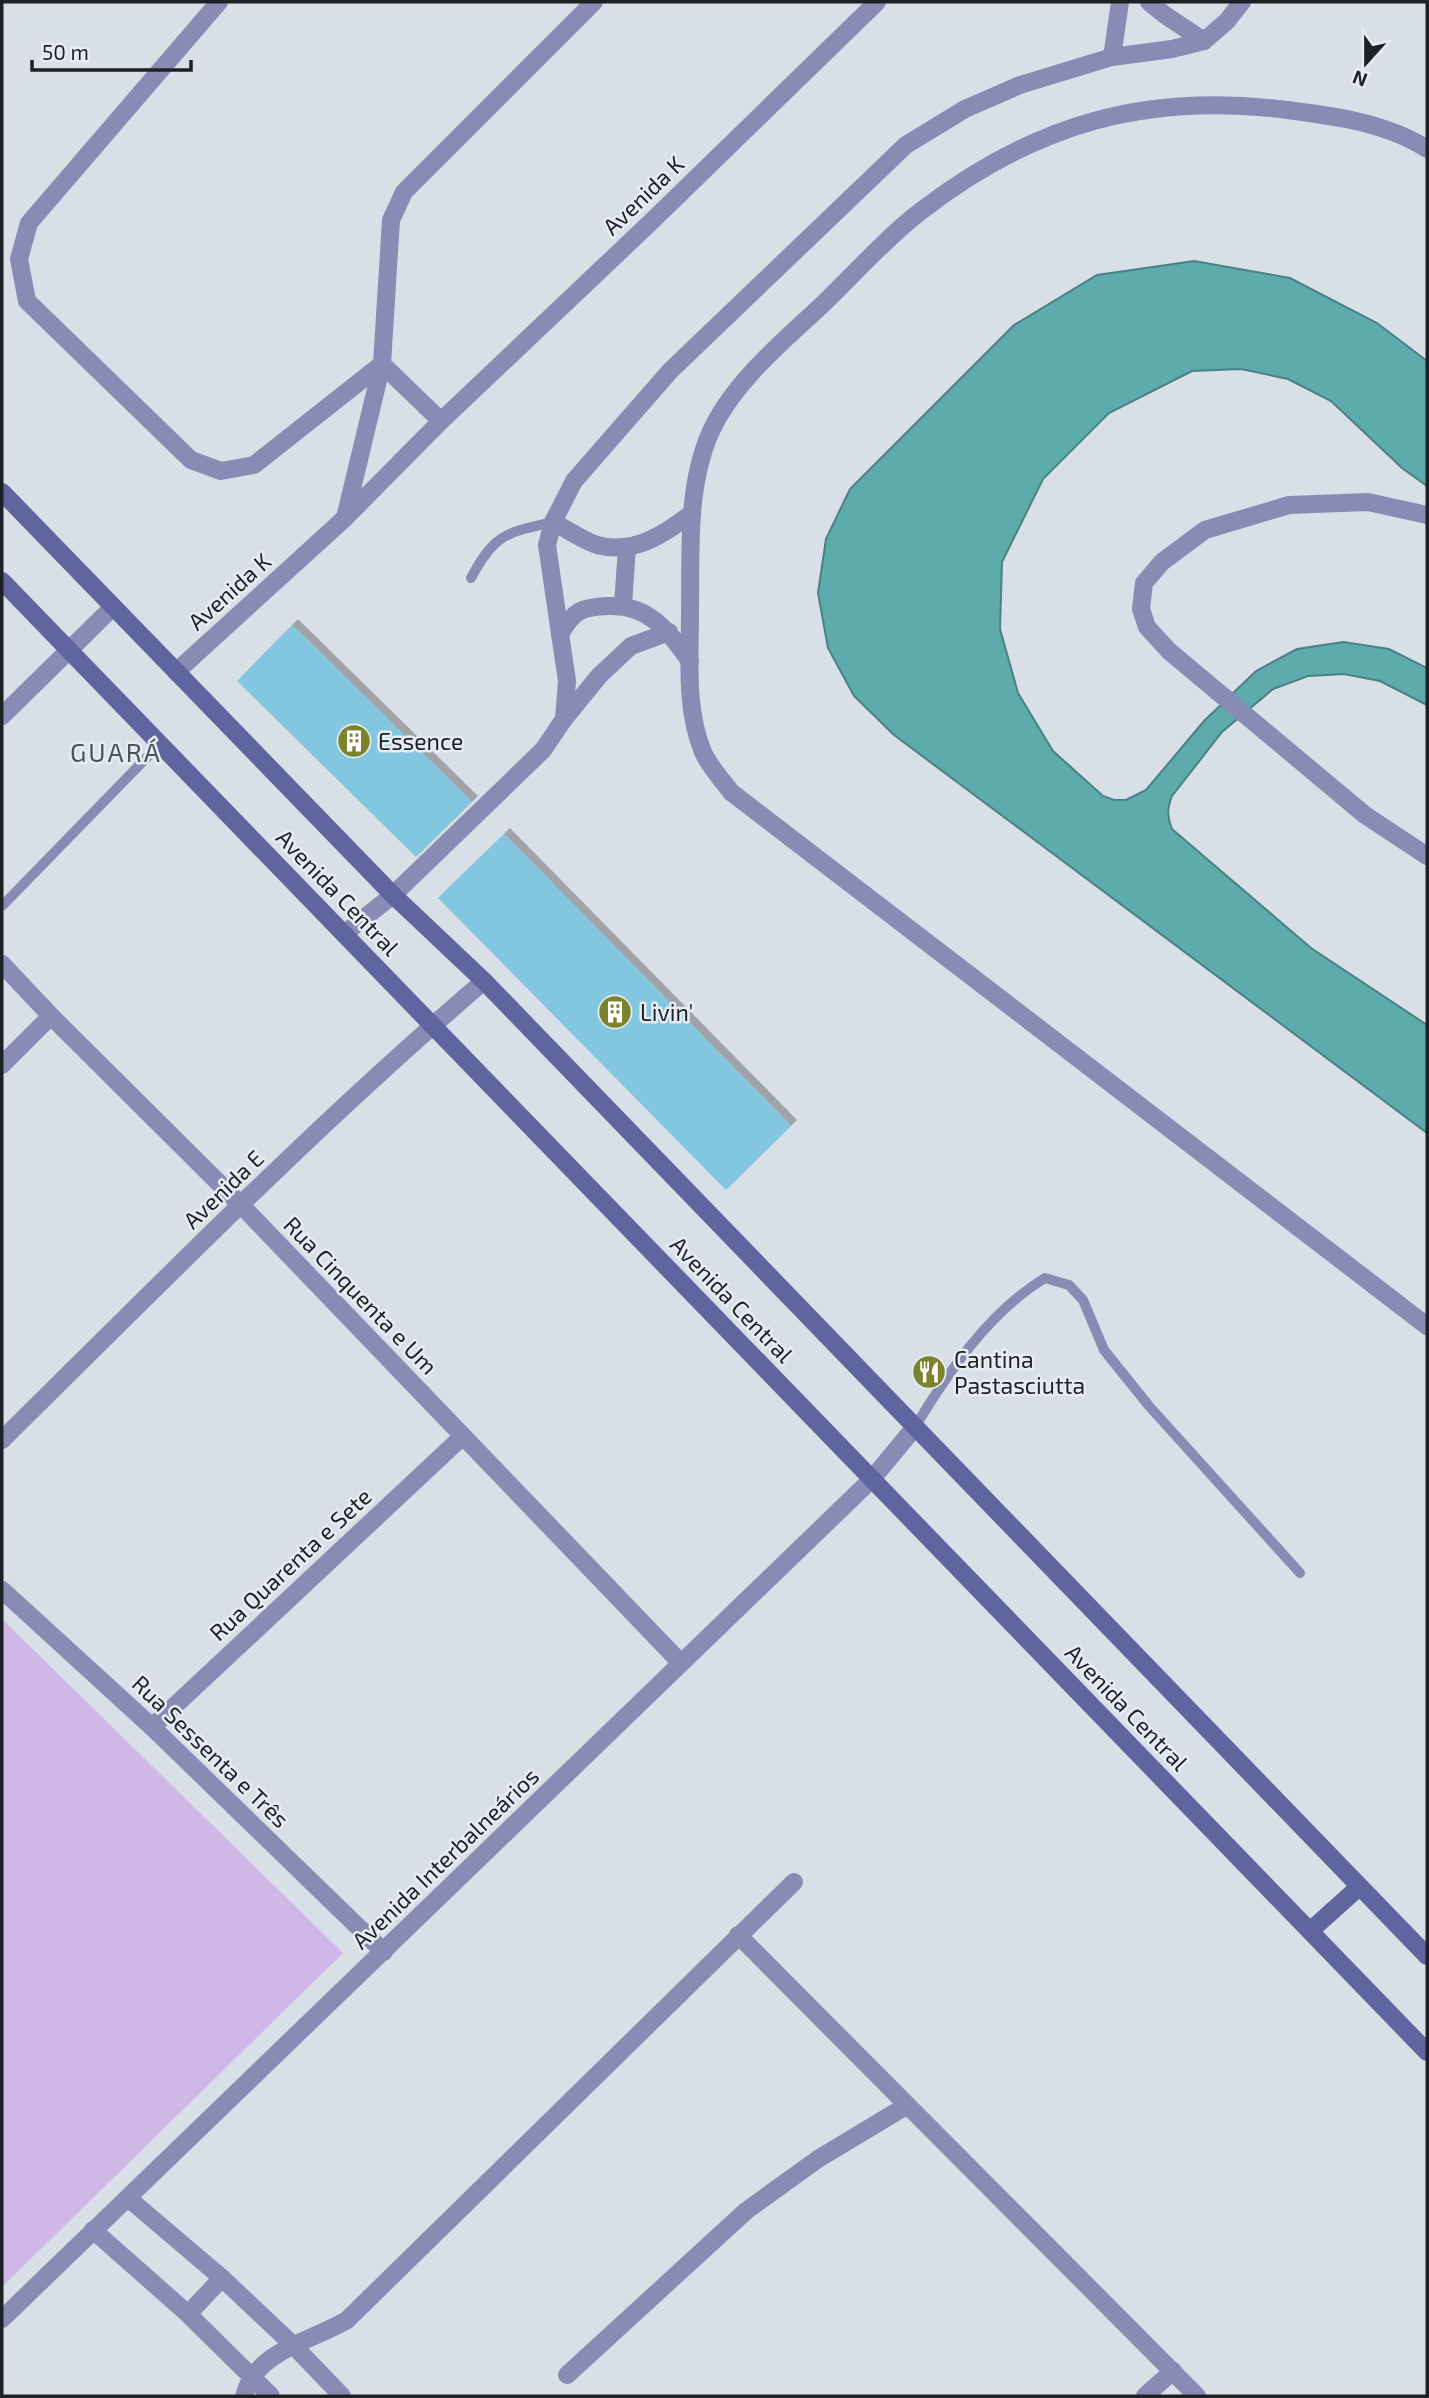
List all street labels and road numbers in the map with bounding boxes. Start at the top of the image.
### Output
street label: Avenida K [597,149,690,240]
street label: Avenida K [182,546,277,635]
street label: Avenida Central [271,823,405,961]
street label: Avenida E [177,1144,269,1234]
street label: Rua Cinquenta e Um [278,1210,444,1380]
street label: Avenida Central [665,1230,799,1368]
street label: Rua Quarenta e Sete [203,1482,377,1646]
street label: Avenida Central [1060,1638,1194,1776]
street label: Rua Sessenta e Três [127,1669,295,1833]
street label: Avenida Interbalneários [346,1762,544,1954]

